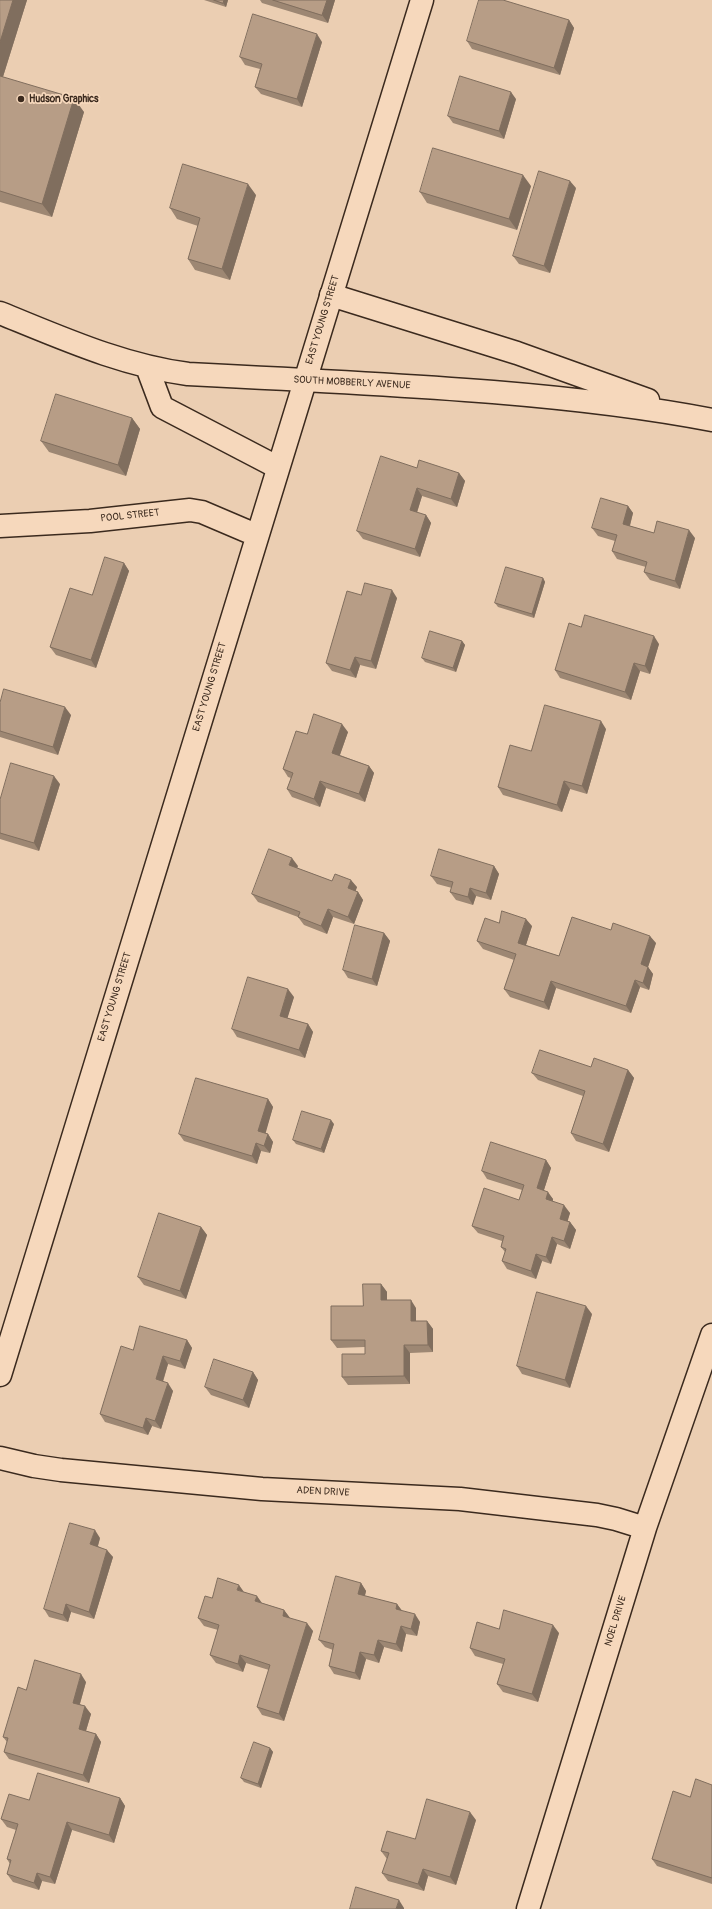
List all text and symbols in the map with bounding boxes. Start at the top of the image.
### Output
place label: Hudson Graphics [29,93,99,105]
marker: Hudson Graphics [16,94,26,104]
street label: EAST YOUNG STREET [304,274,342,366]
street label: SOUTH MOBBERLY AVENUE [293,374,411,392]
street label: POOL STREET [100,507,160,525]
street label: EAST YOUNG STREET [191,641,229,733]
street label: EAST YOUNG STREET [96,951,134,1043]
street label: ADEN DRIVE [296,1485,350,1499]
street label: NOEL DRIVE [603,1594,629,1648]

